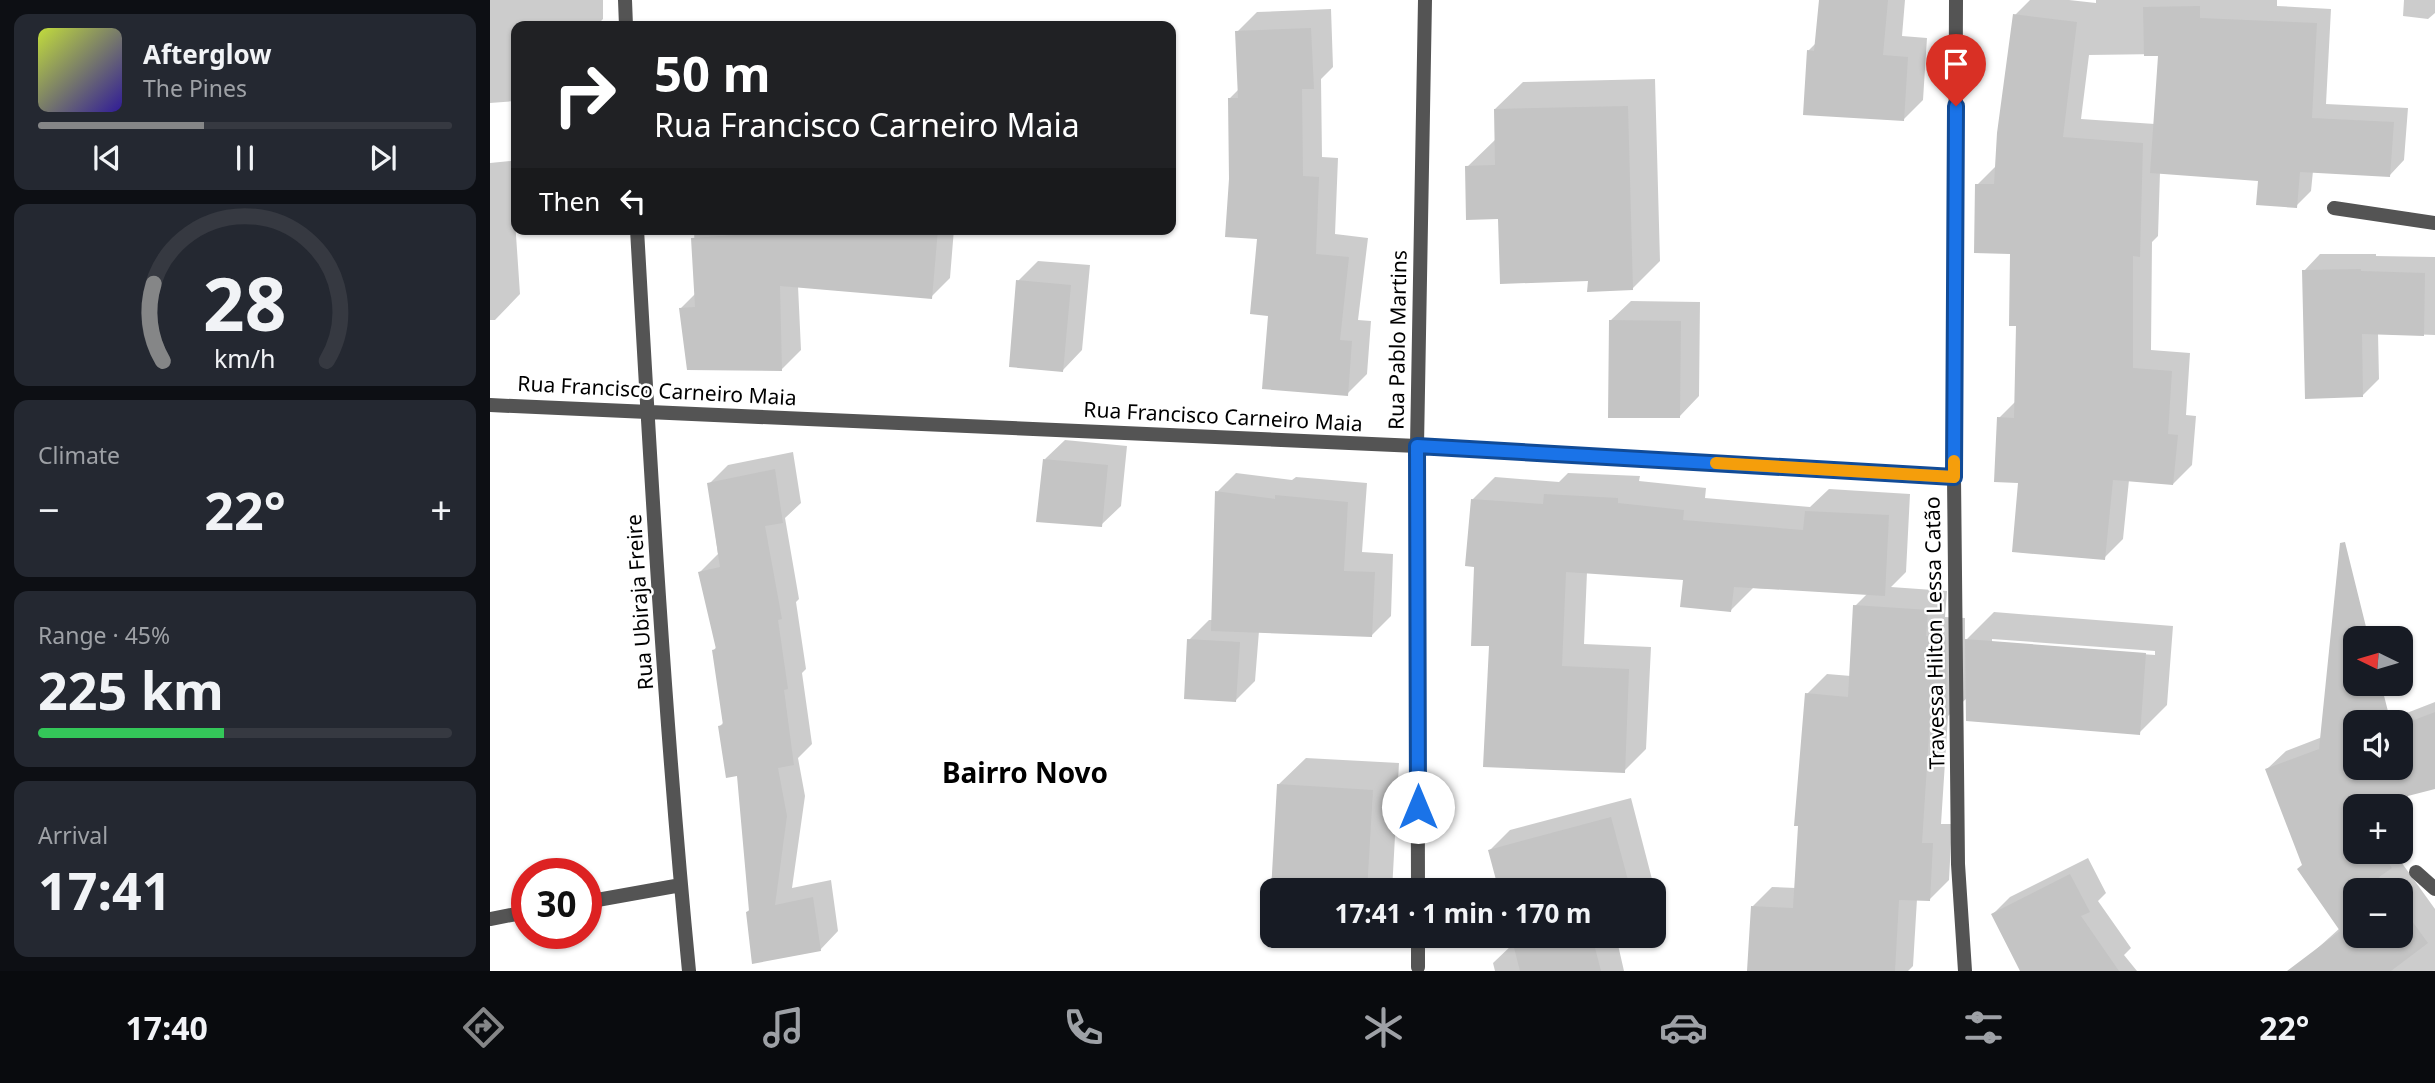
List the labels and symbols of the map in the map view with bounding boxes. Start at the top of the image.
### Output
pin [1926,34,1986,106]
street label: Rua Pablo Martins [1381,250,1413,430]
street label: Rua Francisco Carneiro Maia [517,369,797,411]
street label: Rua Francisco Carneiro Maia [1083,395,1363,437]
street label: Travessa Hilton Lessa Catão [1918,496,1950,770]
street label: Rua Ubiraja Freire [619,513,659,691]
north arrow [2343,626,2413,696]
district label: Bairro Novo [942,753,1108,791]
position arrow [1381,770,1455,844]
speed limit sign: 30 [511,858,602,949]

